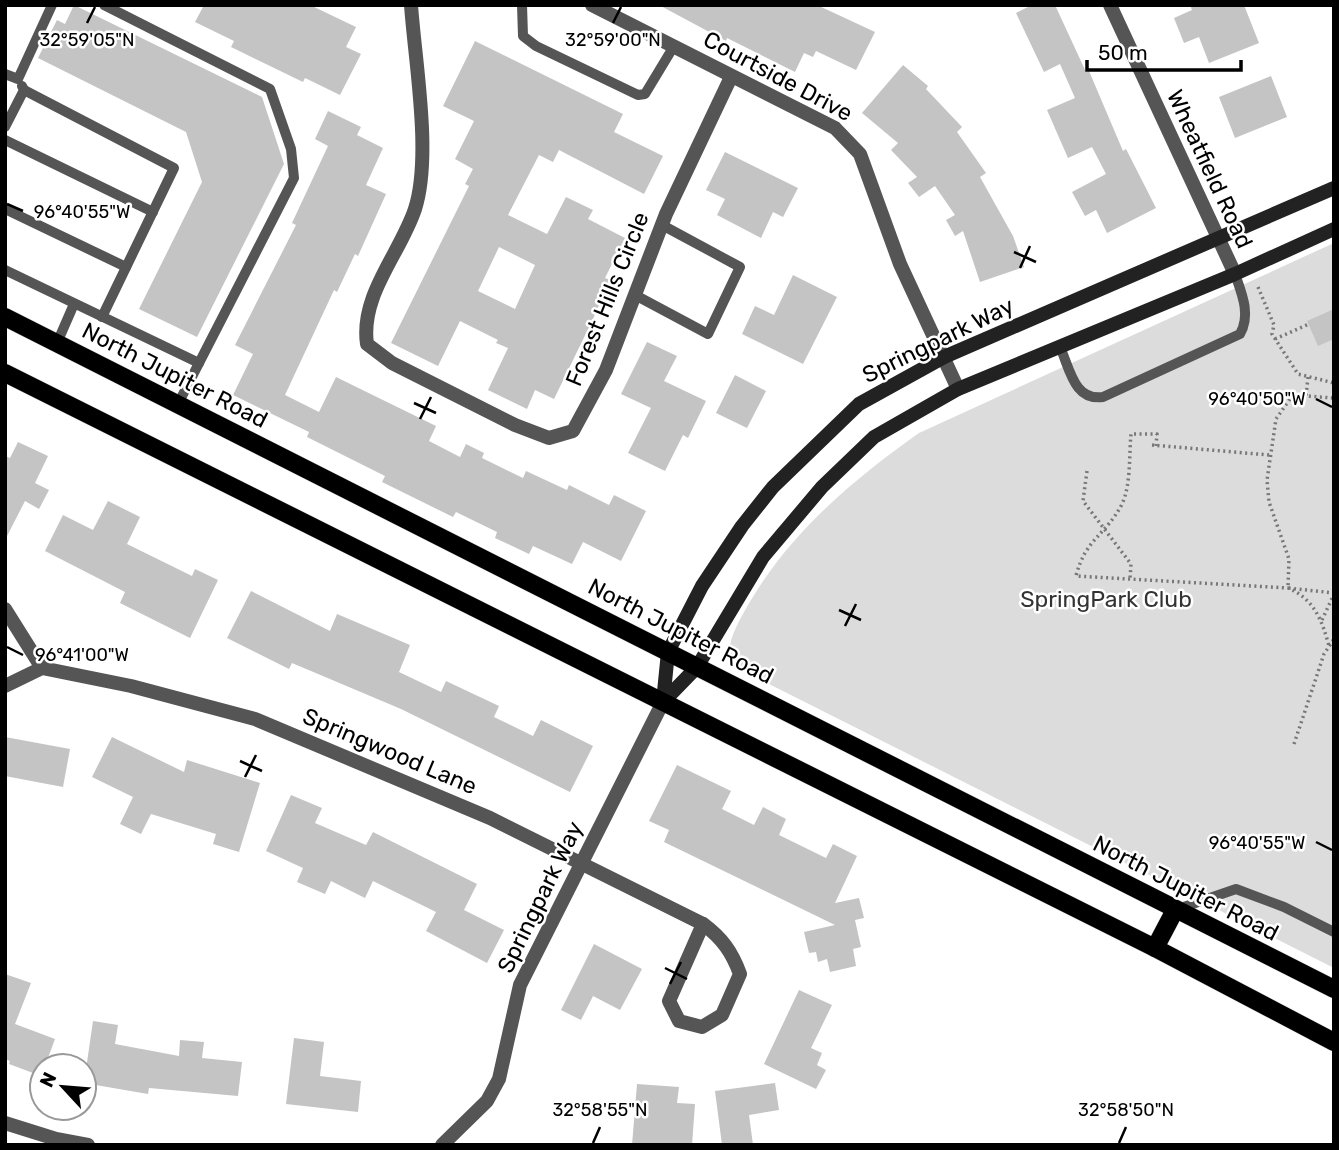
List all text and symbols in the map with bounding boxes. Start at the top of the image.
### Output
street label: Courtside Drive [699,25,857,127]
scale bar [1087,28,1241,72]
text: 32°59'05"N [39,29,135,51]
text: 32°59'00"N [565,29,661,51]
text: 50 m [1098,40,1148,65]
street label: Wheatfield Road [1161,85,1259,253]
text: 96°40'55"W [34,201,130,223]
street label: Forest Hills Circle [559,208,655,390]
street label: Springpark Way [858,291,1019,389]
street label: North Jupiter Road [78,316,272,434]
text: 96°40'50"W [1208,388,1306,410]
street label: North Jupiter Road [584,572,778,690]
park label: SpringPark Club [1020,585,1192,613]
text: 96°41'00"W [35,644,129,666]
street label: Springwood Lane [299,702,481,800]
street label: Springpark Way [491,816,589,977]
street label: North Jupiter Road [1089,829,1283,947]
text: 96°40'55"W [1209,832,1305,854]
north arrow [28,1052,98,1122]
text: N [35,1069,62,1091]
text: 32°58'55"N [552,1099,648,1121]
text: 32°58'50"N [1078,1099,1174,1121]

